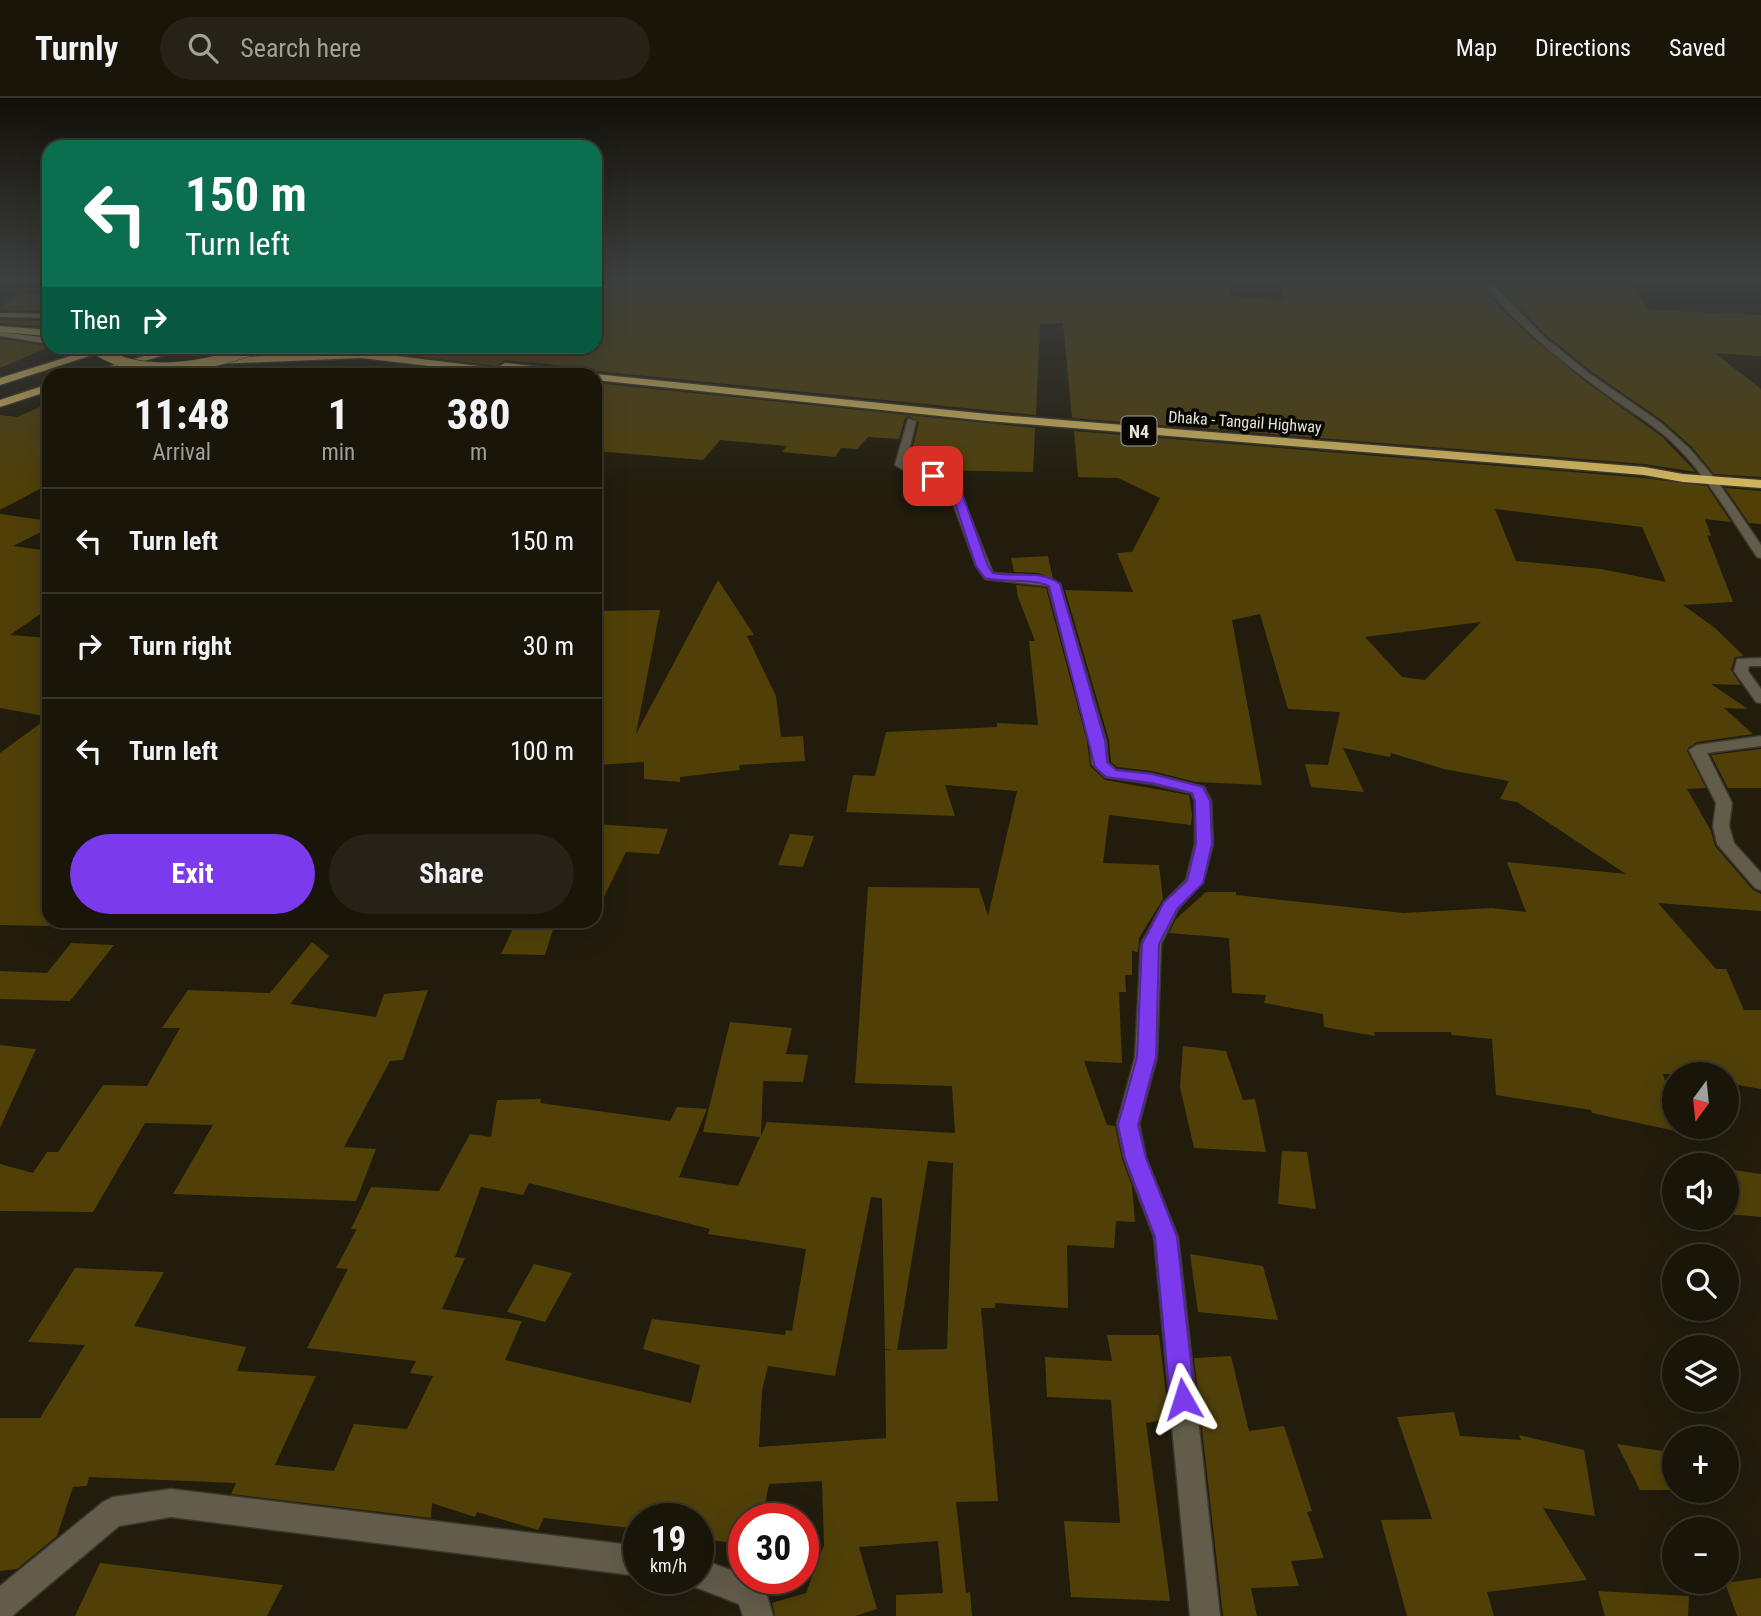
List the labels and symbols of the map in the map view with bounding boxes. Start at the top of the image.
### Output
street label: Dhaka - Tangail Highway [1168,407,1323,437]
road number: N4 [1122,416,1156,446]
pin [903,446,963,506]
north arrow [1662,1062,1740,1139]
position arrow [1146,1362,1220,1436]
speed limit sign: 30 [728,1503,819,1594]

